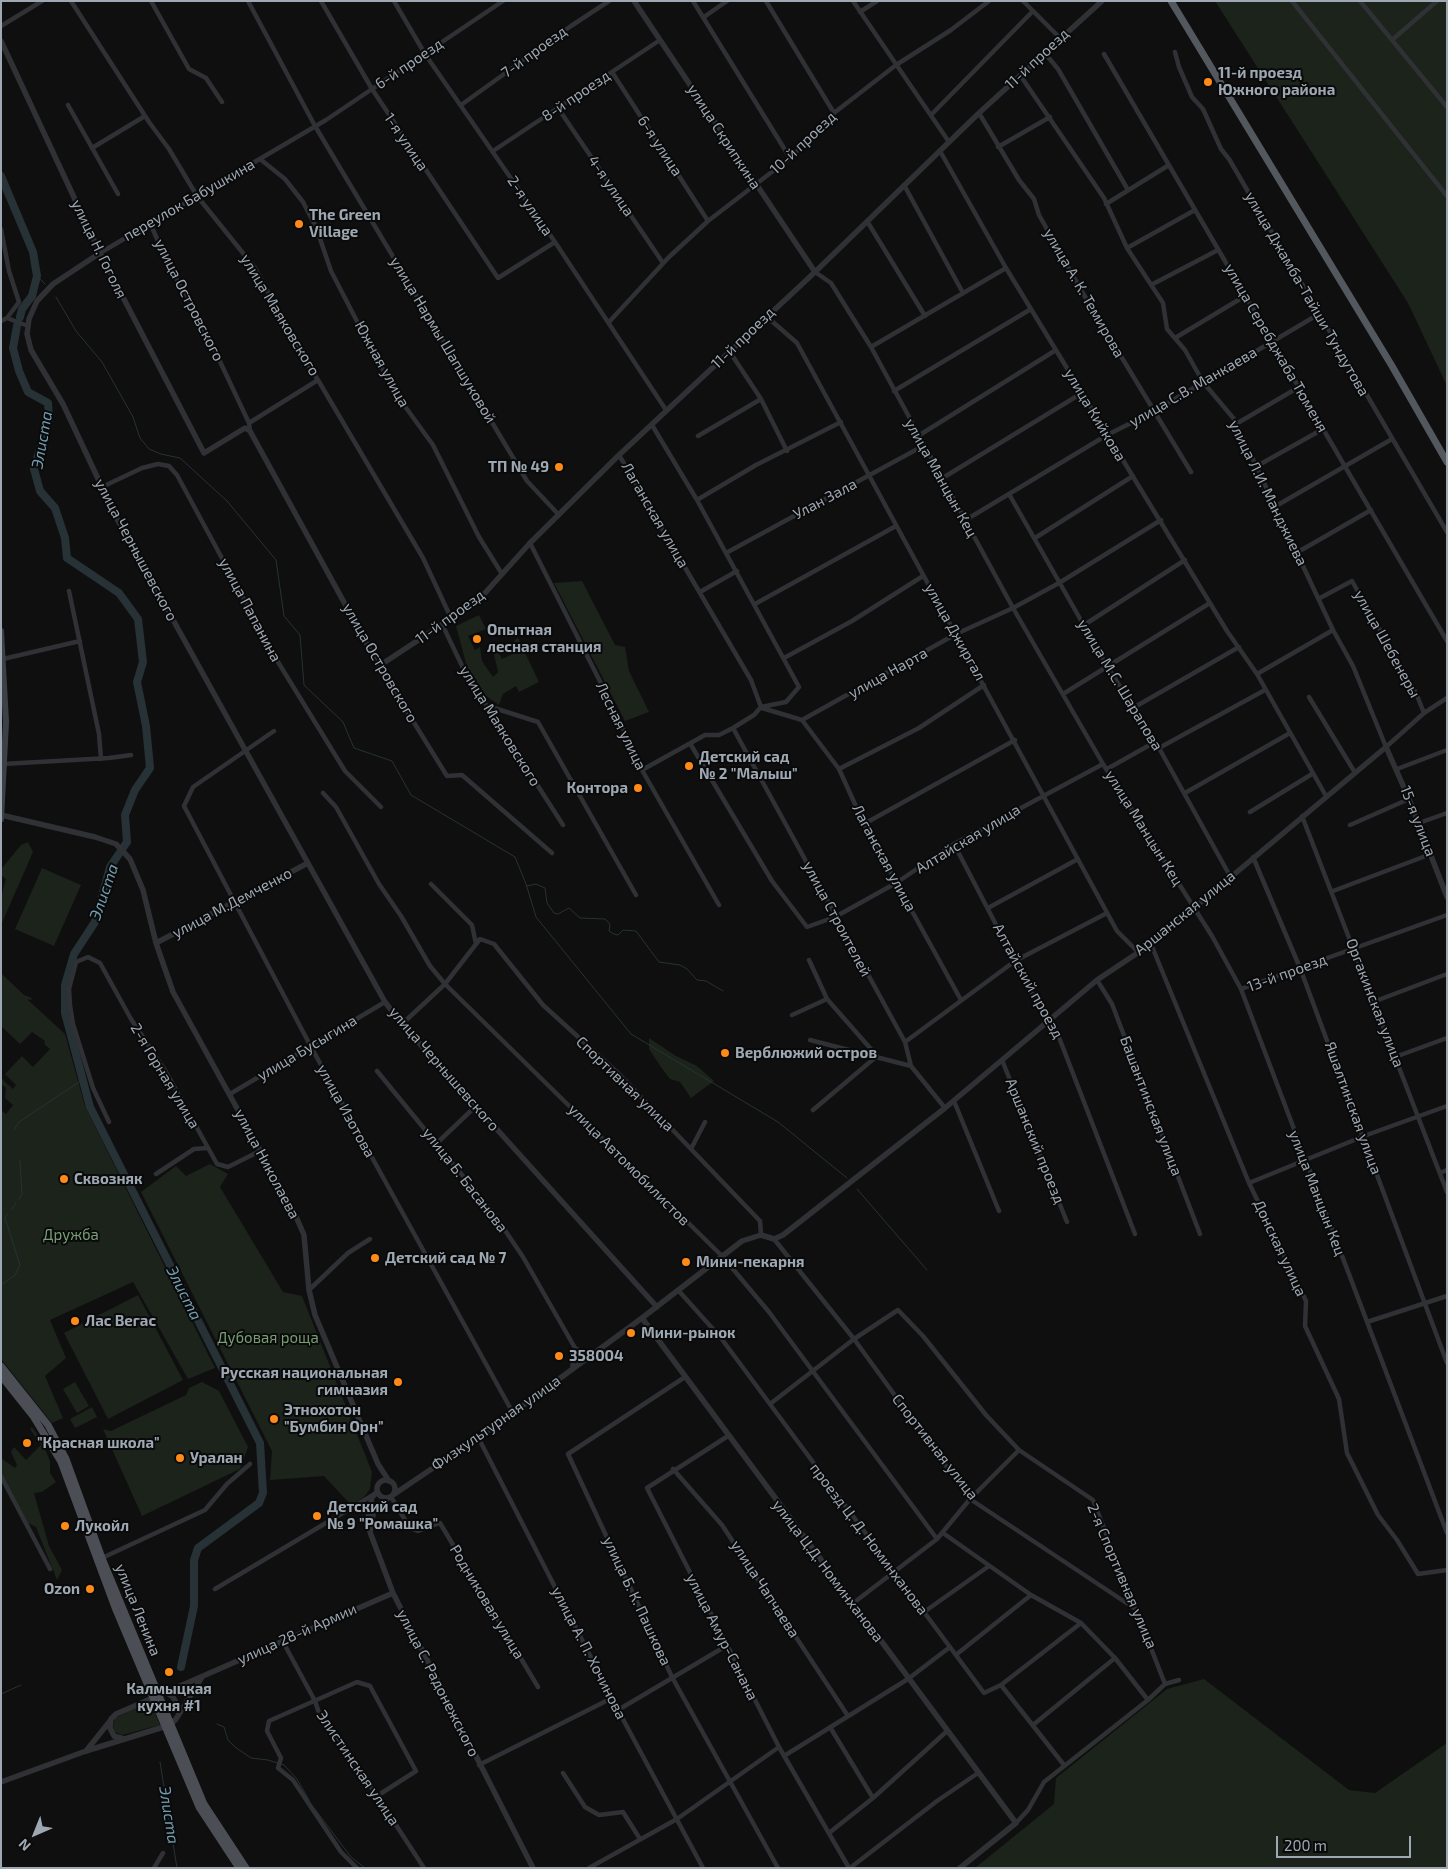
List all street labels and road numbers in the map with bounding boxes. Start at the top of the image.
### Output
street label: 7-й проезд [498,22,570,82]
street label: 11-й проезд [1001,25,1073,93]
street label: 6-й проезд [372,35,446,93]
street label: 8-й проезд [539,67,613,125]
street label: улица Скрипкина [683,81,765,193]
street label: 10-й проезд [766,108,840,178]
street label: 1-я улица [380,110,432,174]
street label: 6-я улица [634,112,686,180]
street label: 4-я улица [584,152,638,220]
street label: переулок Бабушкина [120,155,258,245]
street label: 2-я улица [503,173,557,239]
street label: улица Джамба-Тайши Тундутова [1241,189,1373,399]
street label: улица Н. Гоголя [67,197,131,301]
street label: улица А. К. Темирова [1040,225,1128,361]
street label: улица Островского [150,236,228,364]
street label: улица Маяковского [237,251,323,379]
street label: улица Нармы Шапшуковой [386,254,500,426]
street label: улица Серебджаба Тюменя [1220,260,1332,436]
street label: 11-й проезд [708,303,778,373]
street label: Южная улица [351,318,413,410]
street label: улица С.В. Манкаева [1126,343,1260,431]
street label: улица Кийкова [1060,365,1130,465]
street label: улица Манцын Кец [901,415,981,541]
street label: улица Л.И. Манджиева [1225,417,1311,569]
street label: Лаганская улица [617,459,693,571]
street label: Улан Зала [790,475,860,523]
street label: улица Чернышевского [91,476,181,624]
street label: улица Папанина [215,555,285,665]
street label: улица Джиргал [921,580,989,684]
street label: 11-й проезд [412,586,488,648]
street label: улица Шебенеры [1350,587,1424,701]
street label: улица Островского [338,600,422,726]
street label: улица М.С. Шарапова [1074,616,1166,754]
street label: улица Нарта [845,644,931,702]
street label: улица Маяковского [456,662,544,790]
street label: Лесная улица [592,679,650,773]
street label: улица Манцын Кец [1101,767,1187,889]
street label: 15-я улица [1396,783,1440,859]
street label: Лаганская улица [848,801,920,915]
street label: Алтайская улица [912,801,1024,877]
street label: улица Строителей [799,858,875,980]
street label: улица М.Демченко [169,864,295,942]
street label: Аршанская улица [1131,867,1239,959]
street label: Алтайский проезд [989,920,1067,1042]
street label: Оргакинская улица [1342,936,1408,1070]
street label: 13-й проезд [1245,950,1329,996]
street label: улица Чернышевского [385,1003,503,1135]
street label: улица Бусыгина [254,1011,360,1085]
street label: 2-я Горная улица [126,1020,204,1132]
street label: Спортивная улица [572,1033,678,1135]
street label: Башантинская улица [1116,1034,1186,1178]
street label: Яшалтинская улица [1321,1039,1385,1177]
street label: улица Изотова [313,1061,379,1161]
street label: Аршанский проезд [1002,1076,1068,1206]
street label: улица Автомобилистов [564,1100,694,1230]
street label: улица Николаева [230,1106,304,1222]
street label: улица Б. Басанова [419,1124,511,1236]
street label: улица Манцын Кец [1285,1128,1349,1258]
street label: Донская улица [1250,1197,1310,1299]
street label: Физкультурная улица [428,1372,564,1474]
street label: Спортивная улица [888,1390,982,1504]
street label: проезд Ц. Д. Номинханова [806,1460,932,1618]
street label: улица Ц.Д. Номинханова [769,1496,887,1646]
street label: 2-я Спортивная улица [1083,1501,1161,1651]
street label: улица Б. К. Пашкова [599,1534,675,1668]
street label: улица Чапчаева [727,1537,803,1641]
street label: Родниковая улица [446,1542,528,1662]
street label: улица Ленина [111,1561,165,1659]
street label: улица Амур-Санана [682,1570,762,1704]
street label: улица А. П. Хочинова [548,1584,630,1722]
street label: улица 28-й Армии [235,1600,359,1668]
street label: улица С. Радонежского [393,1606,483,1760]
street label: Элистинская улица [313,1707,403,1829]

